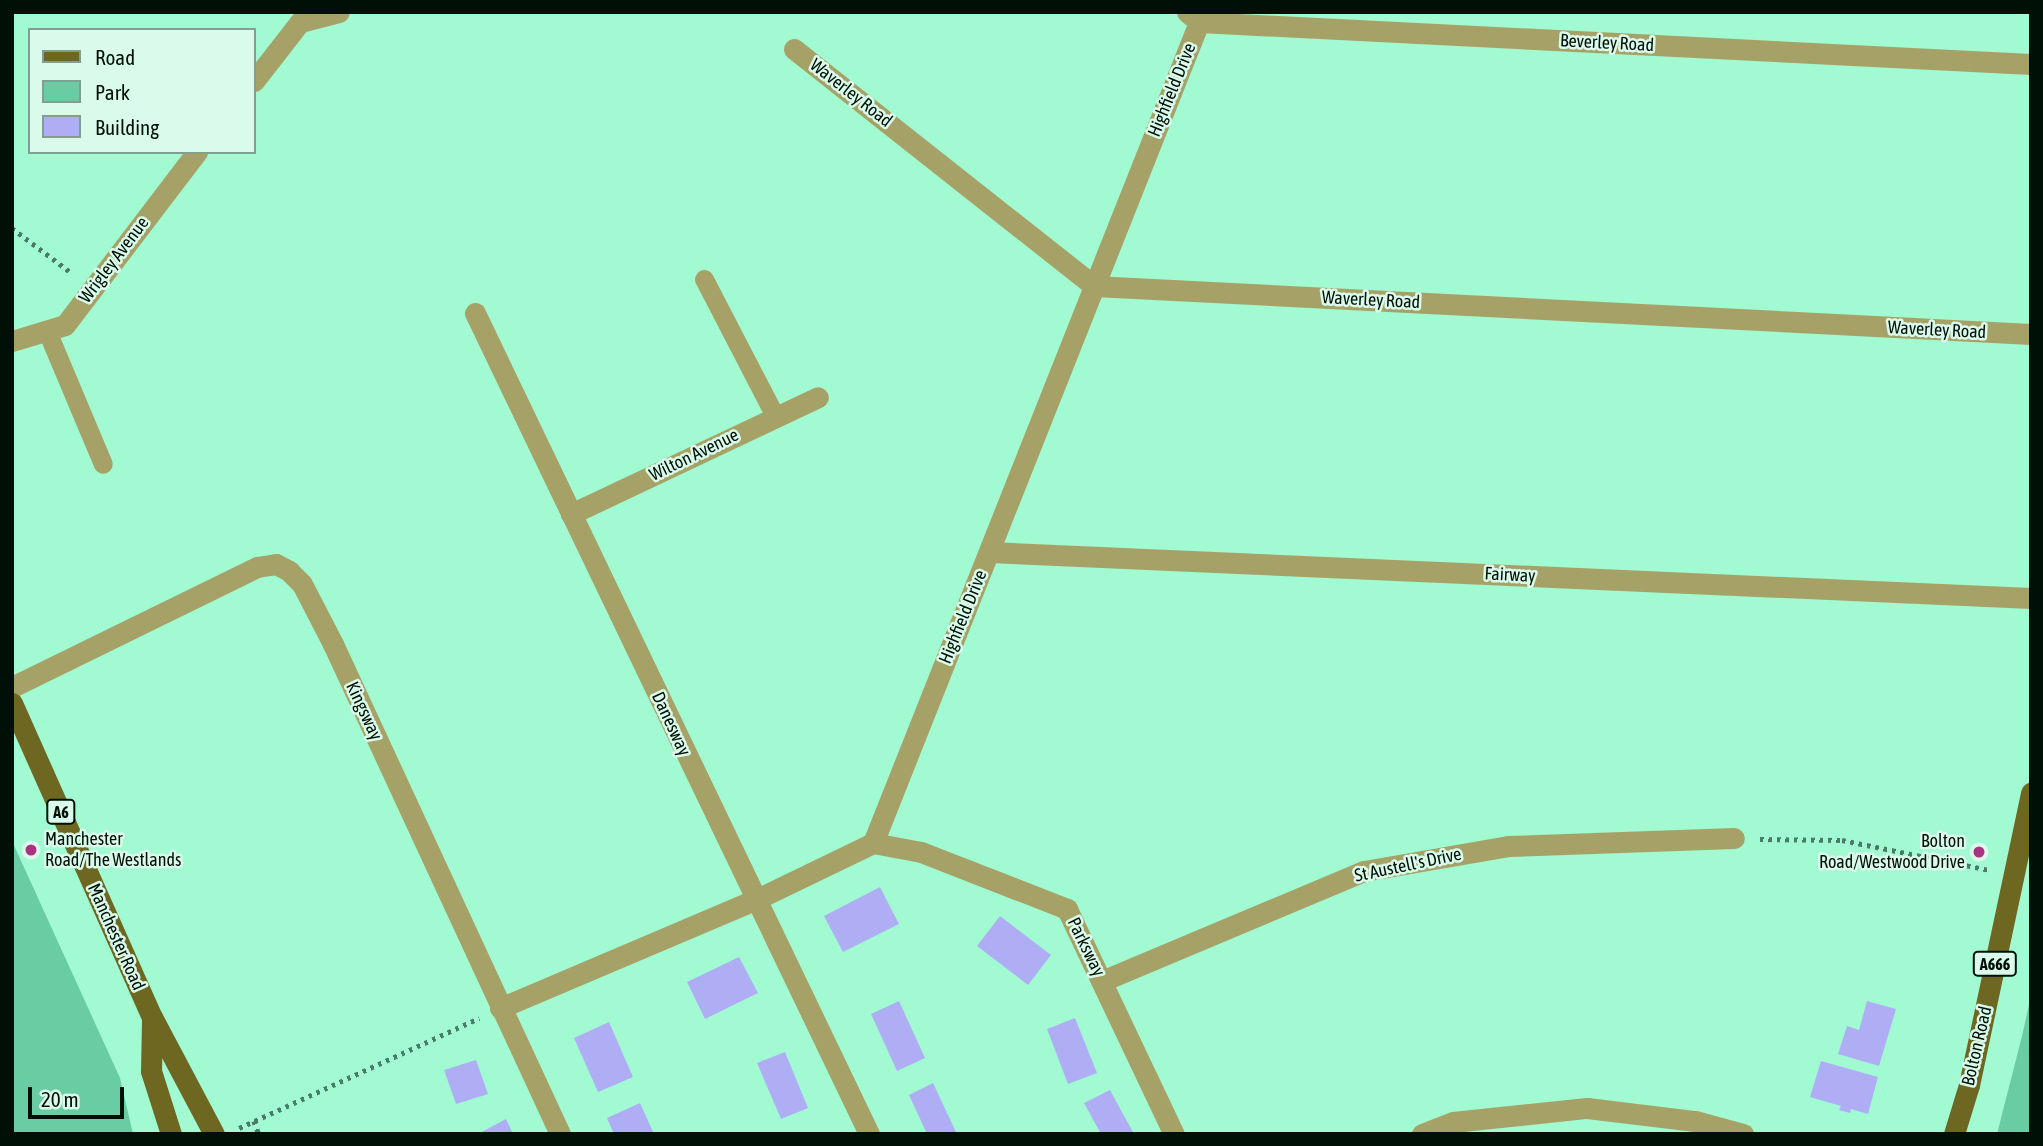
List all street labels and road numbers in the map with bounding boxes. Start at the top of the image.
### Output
street label: Beverley Road [1559,30,1655,56]
street label: Highfield Drive [1143,40,1201,140]
street label: Waverley Road [806,54,896,132]
street label: Wrigley Avenue [75,213,153,307]
street label: Waverley Road [1321,287,1421,313]
street label: Waverley Road [1887,317,1987,343]
street label: Wilton Avenue [646,424,742,486]
street label: Fairway [1484,563,1536,587]
street label: Highfield Drive [934,567,992,667]
street label: Kingsway [341,678,387,744]
street label: Danesway [647,689,695,759]
road number: A6 [45,800,77,824]
street label: St Austell's Drive [1353,843,1463,887]
street label: Manchester Road [83,880,149,994]
street label: Parksway [1063,914,1109,980]
road number: A666 [1972,952,2018,976]
street label: Bolton Road [1957,1004,1997,1088]

